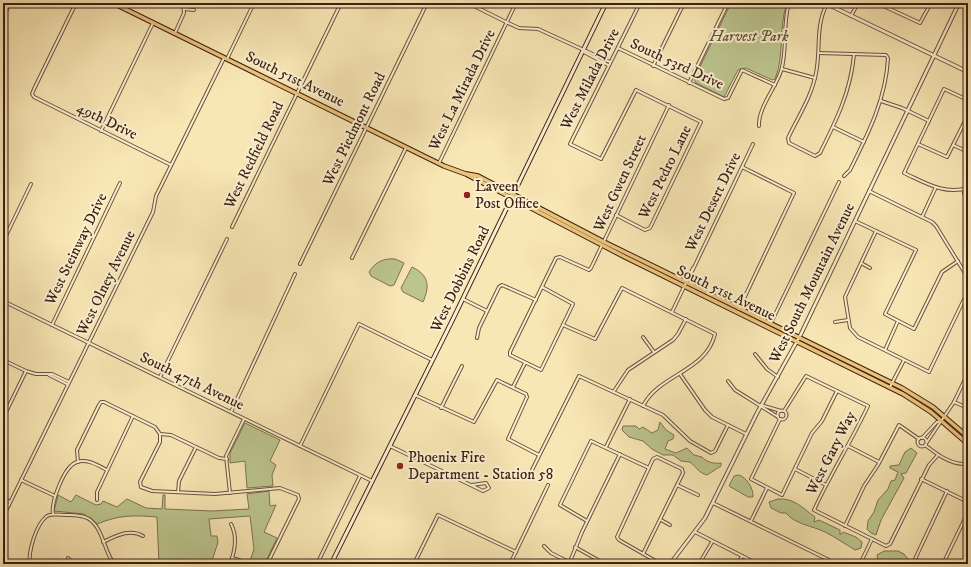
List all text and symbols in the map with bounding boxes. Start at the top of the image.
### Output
street label: West Milada Drive [556,25,624,134]
street label: West La Mirada Drive [424,26,500,155]
park label: Harvest Park [709,27,789,46]
street label: South 53rd Drive [627,34,727,94]
street label: South 51st Avenue [243,47,347,111]
street label: West Piedmont Road [318,69,390,190]
street label: 49th Drive [73,98,141,144]
street label: West Redfield Road [219,98,288,213]
street label: West Pedro Lane [634,122,696,223]
street label: West Gwen Street [589,131,651,236]
street label: West Desert Drive [680,149,745,256]
place label: Laveen Post Office [475,177,539,213]
street label: West Steinway Drive [40,190,111,309]
marker: Laveen Post Office [462,190,472,200]
street label: West South Mountain Avenue [765,200,859,367]
street label: West Dobbins Road [426,222,494,336]
street label: West Olney Avenue [72,227,140,340]
street label: South 51st Avenue [674,261,778,325]
street label: South 47th Avenue [137,348,247,414]
street label: West Gary Way [801,407,861,499]
place label: Phoenix Fire Department - Station 58 [408,448,553,484]
marker: Phoenix Fire Department - Station 58 [395,461,405,471]

